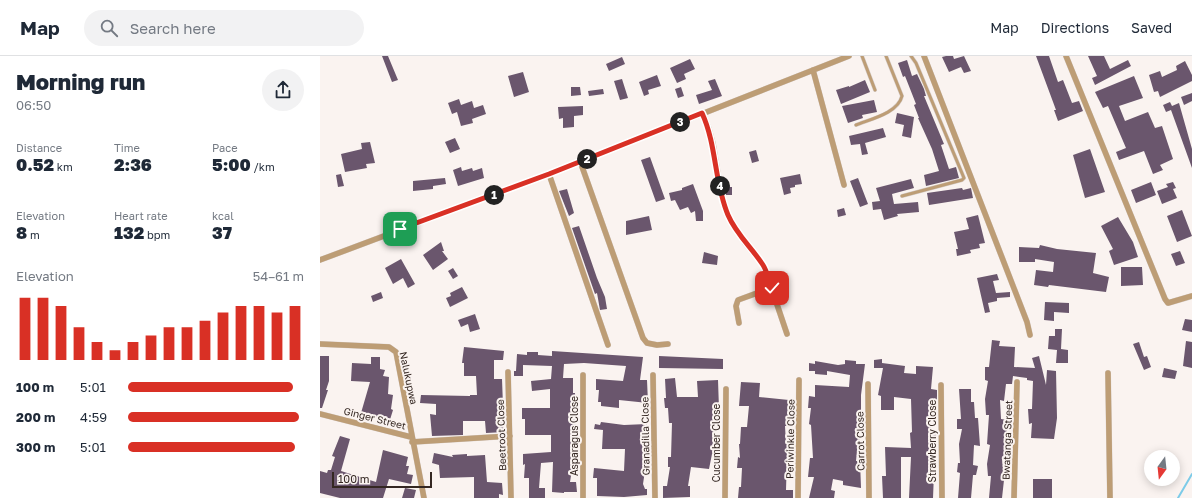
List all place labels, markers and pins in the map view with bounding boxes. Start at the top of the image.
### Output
pin: 3 [670,112,690,132]
pin: 2 [577,149,597,169]
pin: 4 [710,176,730,196]
pin: 1 [484,185,504,205]
pin [383,212,417,246]
pin [755,271,789,305]

